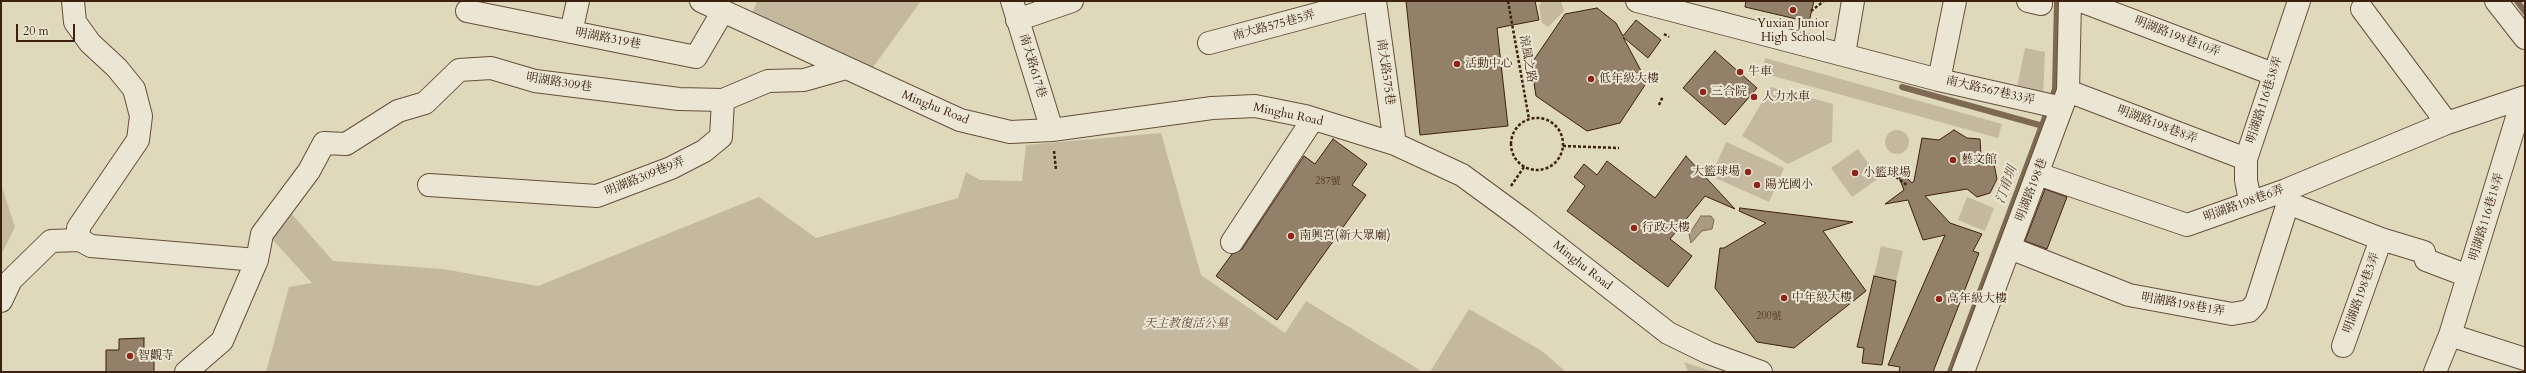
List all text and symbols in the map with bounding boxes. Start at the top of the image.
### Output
marker: Yuxian Junior High School [1788,5,1798,15]
street label: 南大路575巷5弄 [1231,8,1317,44]
street label: 明湖路198巷10弄 [2132,14,2222,60]
scale bar [18,16,77,42]
place label: Yuxian Junior High School [1757,17,1829,45]
text: 20 m [23,23,49,39]
street label: 明湖路319巷 [574,26,642,52]
street label: 南大路617巷 [1015,32,1049,100]
street label: 涼風之路 [1516,34,1538,84]
street label: 南大路575巷 [1373,38,1397,106]
street label: 明湖路116巷38弄 [2244,55,2286,145]
place label: 活動中心 [1465,57,1513,71]
marker: 活動中心 [1452,59,1462,69]
place label: 牛車 [1748,65,1772,79]
marker: 牛車 [1735,67,1745,77]
street label: 明湖路309巷 [525,71,593,95]
place label: 低年級大樓 [1599,72,1659,86]
marker: 低年級大樓 [1586,74,1596,84]
street label: 南大路567巷33弄 [1944,74,2036,108]
place label: 三合院 [1711,85,1747,99]
marker: 三合院 [1698,87,1708,97]
street label: Minghu Road [899,88,971,128]
place label: 人力水車 [1762,90,1810,104]
marker: 人力水車 [1749,92,1759,102]
street label: Minghu Road [1252,101,1324,129]
street label: 明湖路198巷8弄 [2115,103,2199,147]
place label: 藝文館 [1961,153,1997,167]
street label: 明湖路309巷9弄 [603,154,687,200]
marker: 藝文館 [1948,155,1958,165]
street label: 明湖路198巷 [2013,156,2051,224]
water label: 汀甫圳 [1993,164,2021,206]
place label: 大籃球場 [1692,165,1740,179]
place label: 小籃球場 [1863,166,1911,180]
marker: 大籃球場 [1743,167,1753,177]
marker: 小籃球場 [1850,168,1860,178]
street label: 明湖路116巷18弄 [2467,172,2507,262]
house number: 287號 [1315,176,1341,188]
place label: 陽光國小 [1765,178,1813,192]
marker: 陽光國小 [1752,180,1762,190]
street label: 明湖路198巷6弄 [2202,183,2286,225]
place label: 行政大樓 [1642,221,1690,235]
marker: 行政大樓 [1629,223,1639,233]
place label: 南興宮(新大眾廟) [1299,229,1391,243]
marker: 南興宮(新大眾廟) [1286,231,1296,241]
street label: Minghu Road [1550,238,1614,294]
street label: 明湖路198巷3弄 [2341,251,2383,335]
place label: 中年級大樓 [1792,291,1852,305]
street label: 明湖路198巷1弄 [2140,291,2226,319]
place label: 高年級大樓 [1947,292,2007,306]
marker: 中年級大樓 [1779,293,1789,303]
marker: 高年級大樓 [1934,294,1944,304]
house number: 200號 [1756,311,1782,323]
park label: 天主教復活公墓 [1144,317,1228,331]
place label: 智觀寺 [138,349,174,363]
marker: 智觀寺 [125,351,135,361]

